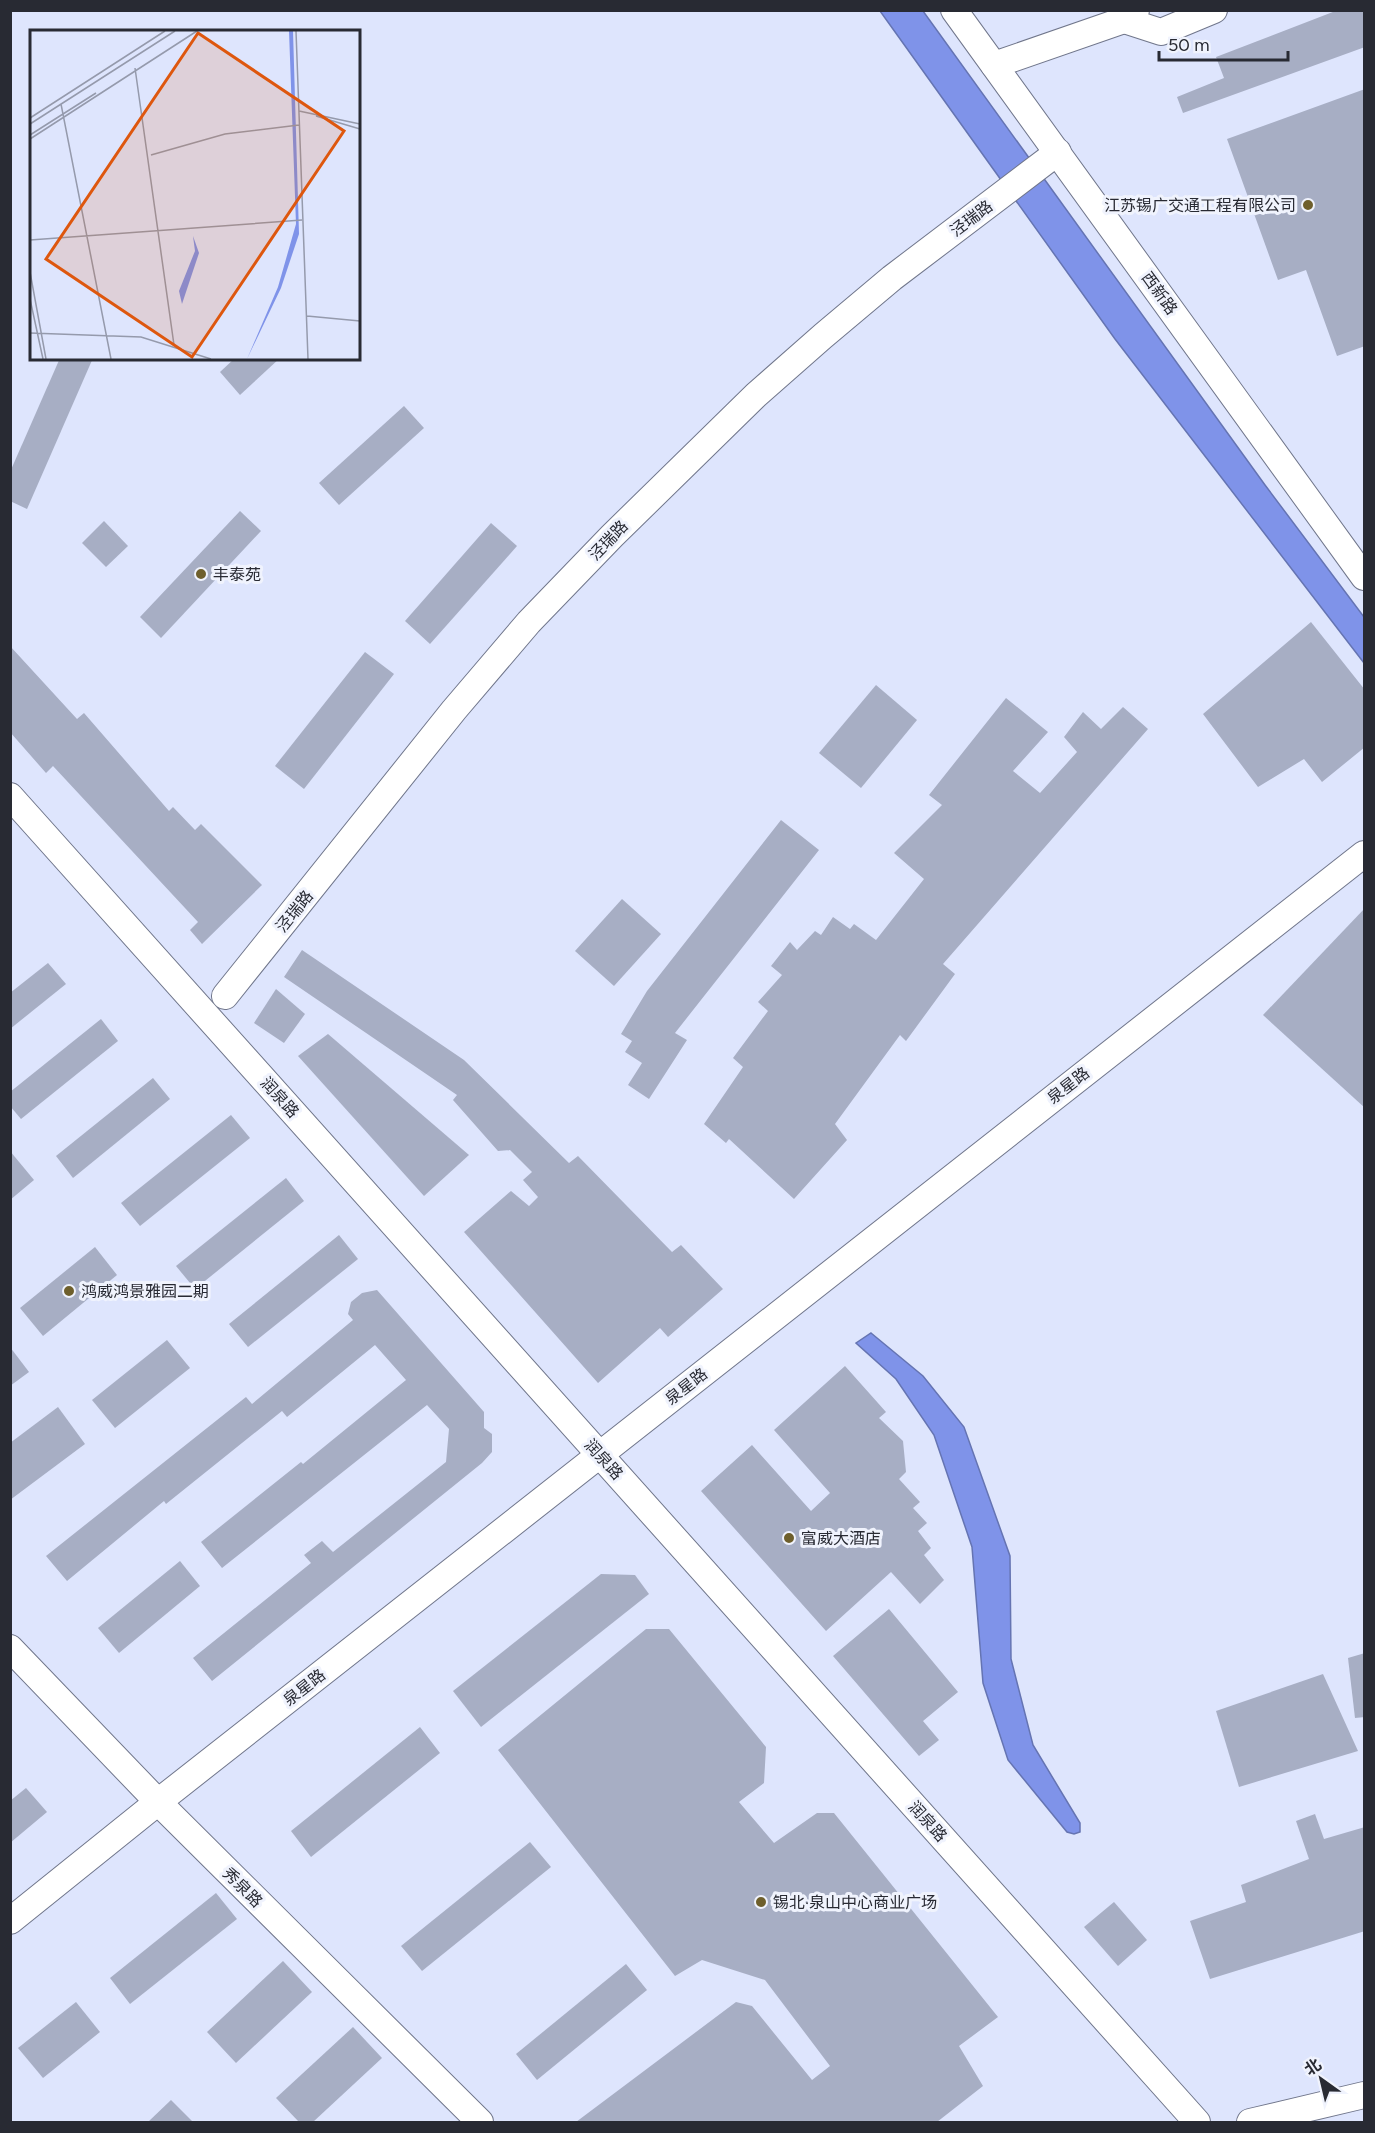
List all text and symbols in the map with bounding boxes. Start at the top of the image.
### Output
scale bar [1159,24,1288,62]
inset map [30,30,360,360]
text: 50 m [1168,34,1210,56]
street label: 泾瑞路 [946,196,996,240]
place label: 江苏锡广交通工程有限公司 [1104,196,1296,215]
marker: 江苏锡广交通工程有限公司 [1301,198,1315,212]
street label: 西新路 [1138,268,1181,318]
street label: 泾瑞路 [585,516,632,564]
place label: 丰泰苑 [213,565,261,584]
marker: 丰泰苑 [194,567,208,581]
street label: 泾瑞路 [272,887,317,936]
street label: 泉星路 [1044,1063,1093,1108]
street label: 润泉路 [257,1073,303,1122]
place label: 鸿威鸿景雅园二期 [81,1282,209,1301]
marker: 鸿威鸿景雅园二期 [62,1284,76,1298]
street label: 泉星路 [662,1364,711,1409]
street label: 润泉路 [581,1435,627,1484]
place label: 富威大酒店 [801,1529,881,1548]
marker: 富威大酒店 [782,1531,796,1545]
street label: 泉星路 [280,1665,329,1710]
street label: 润泉路 [905,1797,951,1846]
street label: 秀泉路 [219,1864,266,1911]
place label: 锡北·泉山中心商业广场 [773,1893,937,1912]
marker: 锡北·泉山中心商业广场 [754,1895,768,1909]
north arrow [1291,2049,1351,2109]
text: 北 [1301,2055,1325,2079]

